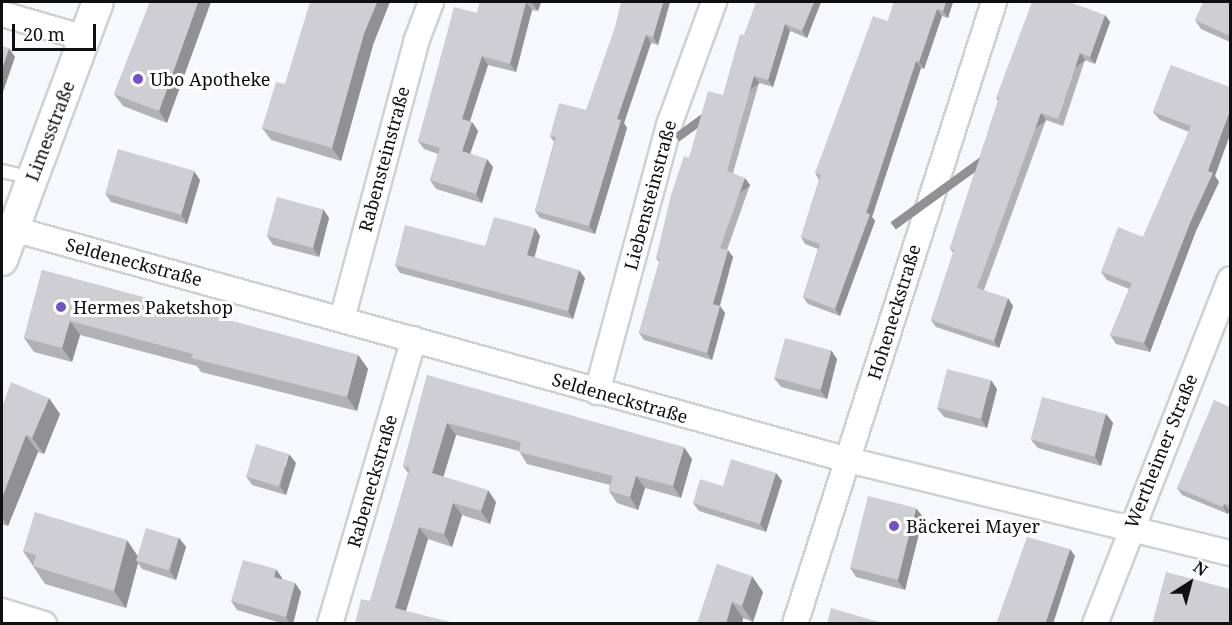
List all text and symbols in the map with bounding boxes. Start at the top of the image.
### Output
scale bar [15,12,99,50]
text: 20 m [23,22,65,46]
place label: Ubo Apotheke [150,68,270,90]
marker: Ubo Apotheke [131,72,145,86]
street label: Limesstraße [21,78,79,184]
street label: Rabensteinstraße [354,84,414,234]
street label: Liebensteinstraße [620,118,680,272]
street label: Seldeneckstraße [63,233,205,291]
street label: Hoheneckstraße [863,242,925,382]
place label: Hermes Paketshop [73,296,233,318]
marker: Hermes Paketshop [54,300,68,314]
street label: Seldeneckstraße [550,368,690,428]
street label: Wertheimer Straße [1120,371,1202,531]
street label: Rabeneckstraße [343,412,401,550]
place label: Bäckerei Mayer [906,515,1040,537]
marker: Bäckerei Mayer [887,519,901,533]
north arrow [1160,553,1220,613]
text: N [1189,556,1212,581]

